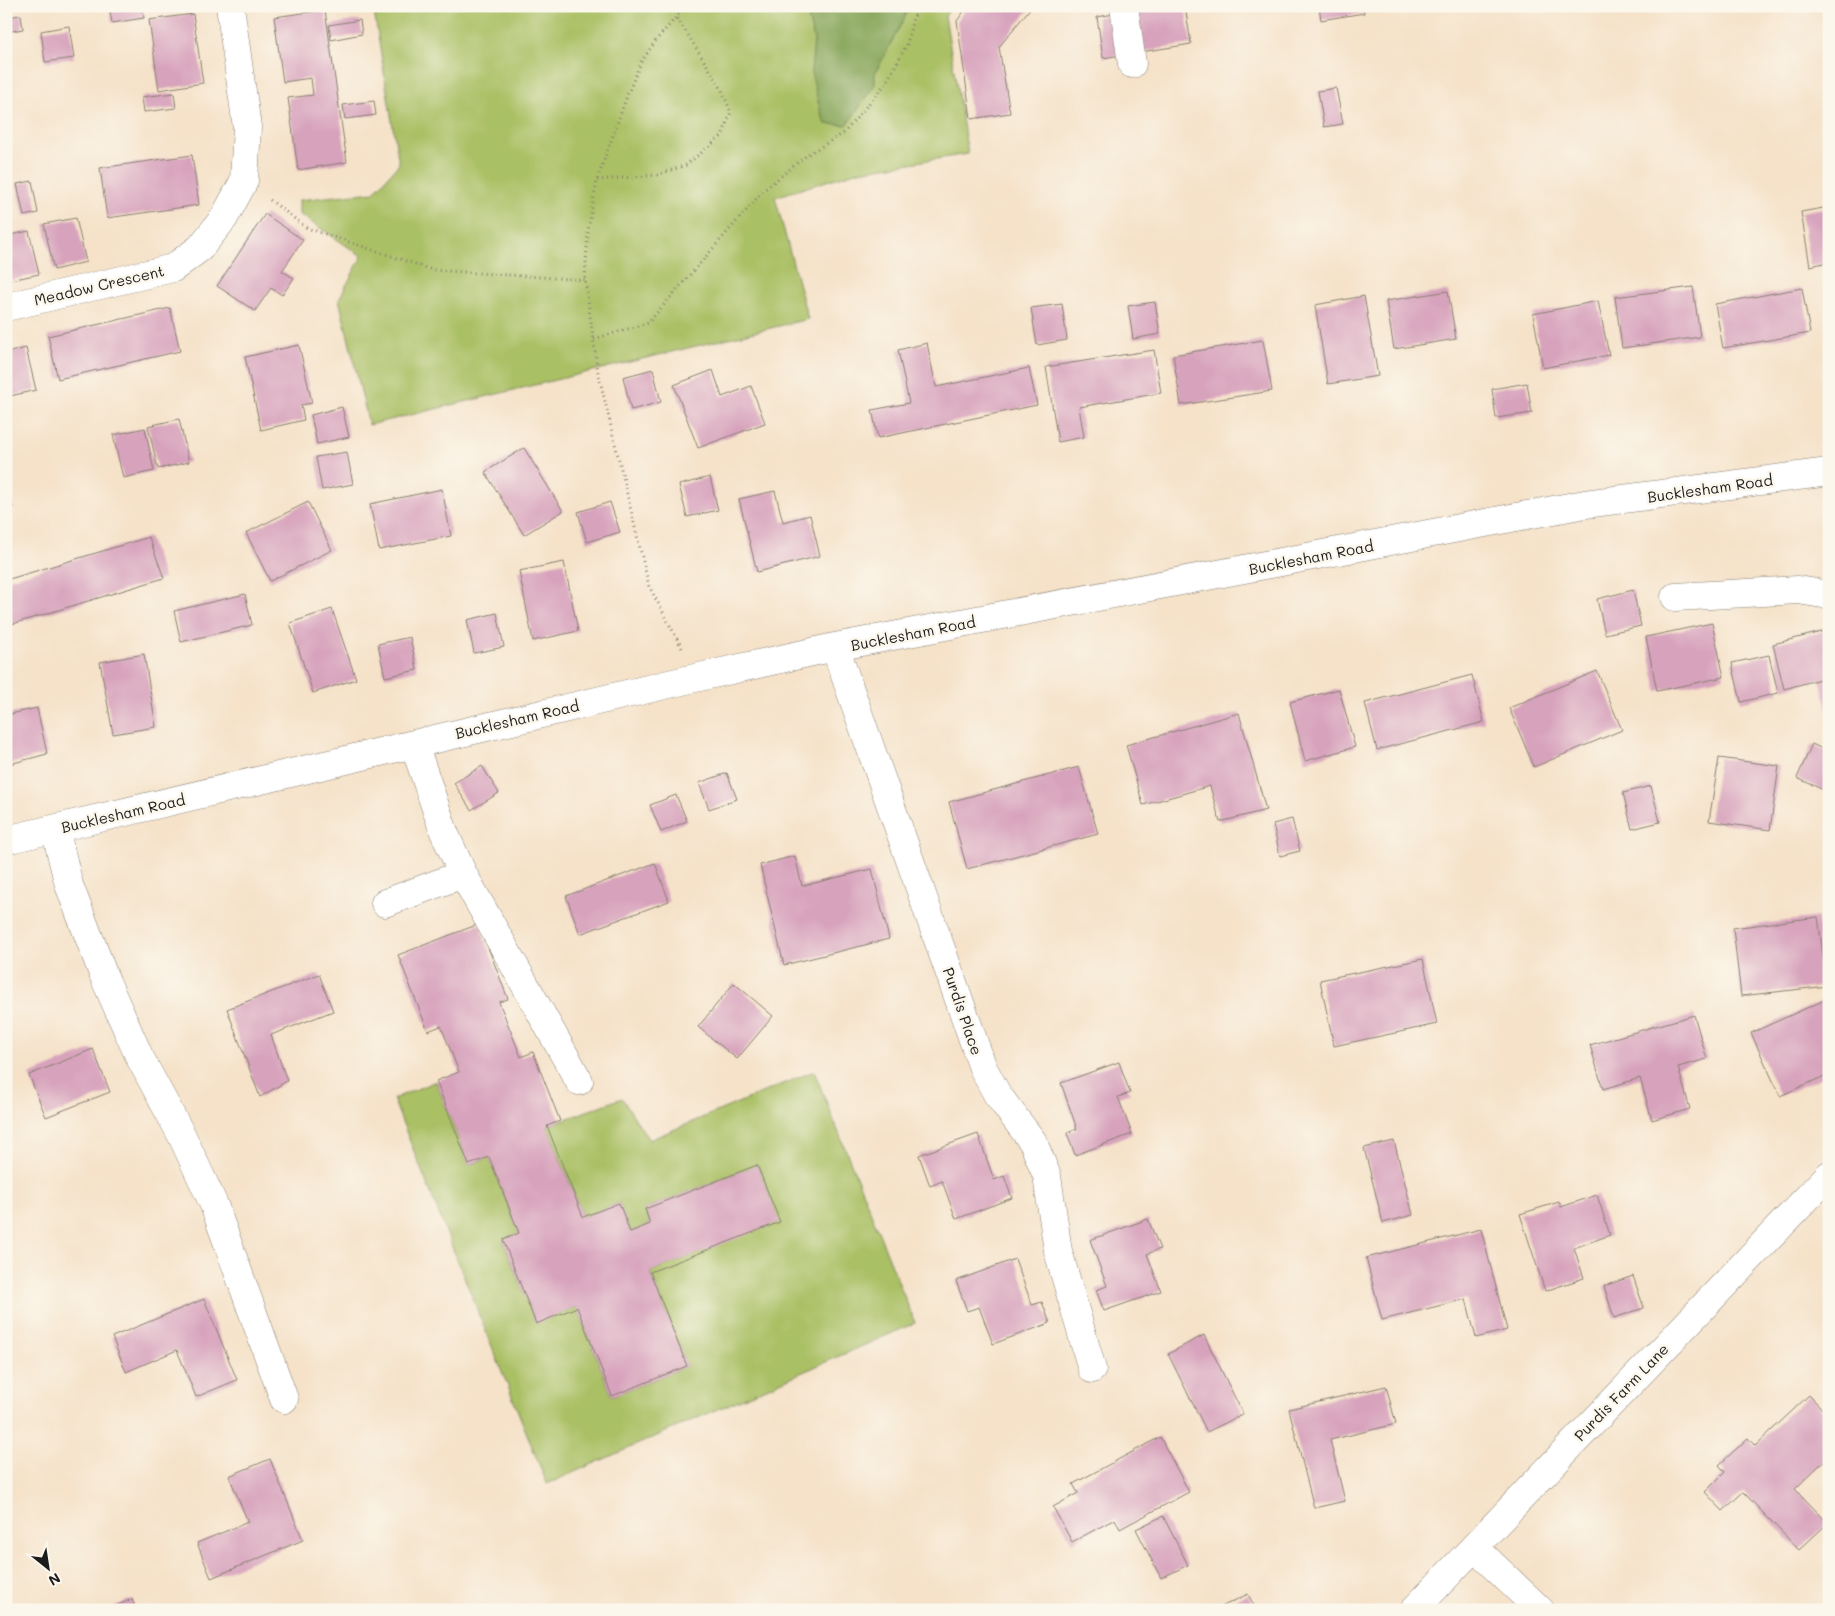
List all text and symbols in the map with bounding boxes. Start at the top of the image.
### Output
street label: Meadow Crescent [32,260,166,310]
street label: Bucklesham Road [1646,469,1774,507]
street label: Bucklesham Road [1247,535,1375,579]
street label: Bucklesham Road [849,611,977,655]
street label: Bucklesham Road [453,695,581,743]
street label: Bucklesham Road [59,789,187,837]
street label: Purdis Place [939,964,987,1058]
street label: Purdis Farm Lane [1569,1339,1673,1445]
north arrow [22,1544,72,1594]
text: N [45,1569,64,1591]

